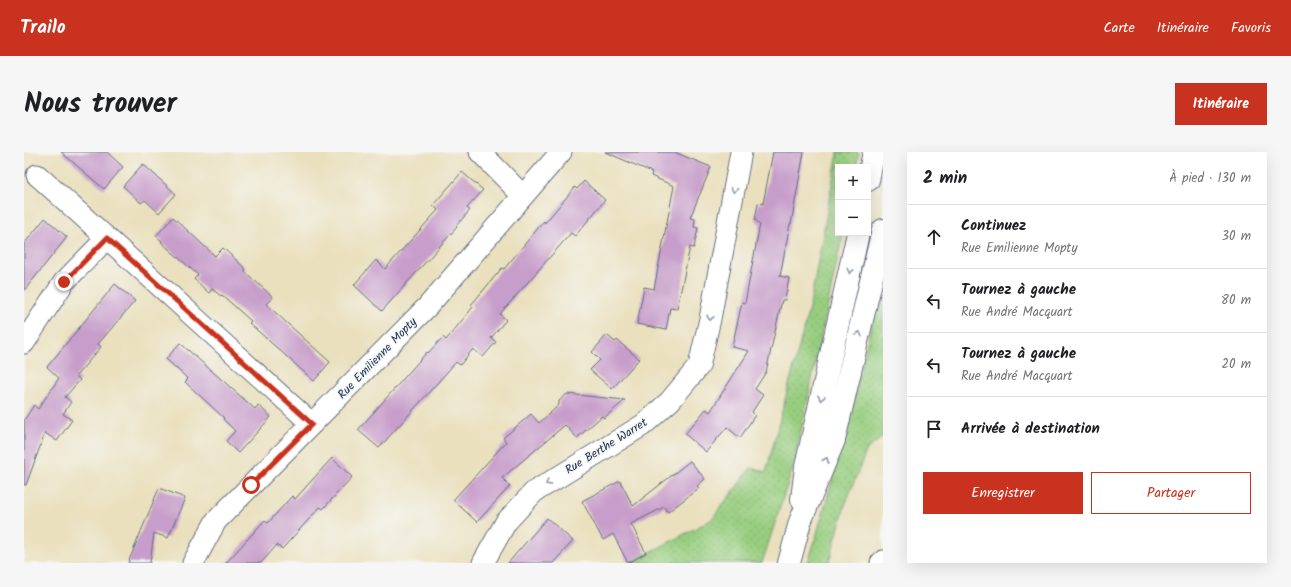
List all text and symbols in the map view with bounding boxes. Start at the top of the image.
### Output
text: Trailo [20,13,66,43]
text: Carte [1103,17,1135,39]
text: Itinéraire [1157,17,1209,39]
text: Favoris [1231,17,1271,39]
text: Nous trouver [24,82,177,127]
button: Itinéraire [1175,83,1267,125]
map controls [835,164,871,236]
button: + [835,164,871,200]
text: 2 min [923,165,967,192]
text: À pied · 130 m [1169,168,1251,189]
one-way arrow [730,187,739,193]
button: − [835,200,871,236]
text: Continuez [961,214,1026,238]
icon: ahead [923,226,945,248]
text: 30 m [1222,226,1251,247]
text: Rue Emilienne Mopty [961,238,1078,259]
one-way arrow [846,268,854,274]
route end [55,273,73,291]
text: Tournez à gauche [961,278,1076,302]
icon: left [923,290,945,312]
text: 80 m [1221,290,1251,311]
text: Rue André Macquart [961,302,1072,323]
street label: Rue Emilienne Mopty [333,313,422,404]
one-way arrow [706,315,714,321]
one-way arrow [855,331,863,338]
text: Tournez à gauche [961,342,1076,366]
icon: left [923,354,945,376]
text: 20 m [1221,354,1251,375]
text: Rue André Macquart [961,366,1072,387]
one-way arrow [817,395,825,401]
street label: Rue Berthe Warret [561,413,652,479]
text: Arrivée à destination [961,417,1100,441]
icon: arrive [923,418,945,440]
one-way arrow [821,456,829,463]
button: Enregistrer [923,472,1083,514]
button: Partager [1091,472,1251,514]
route start [242,476,260,494]
one-way arrow [545,479,552,486]

